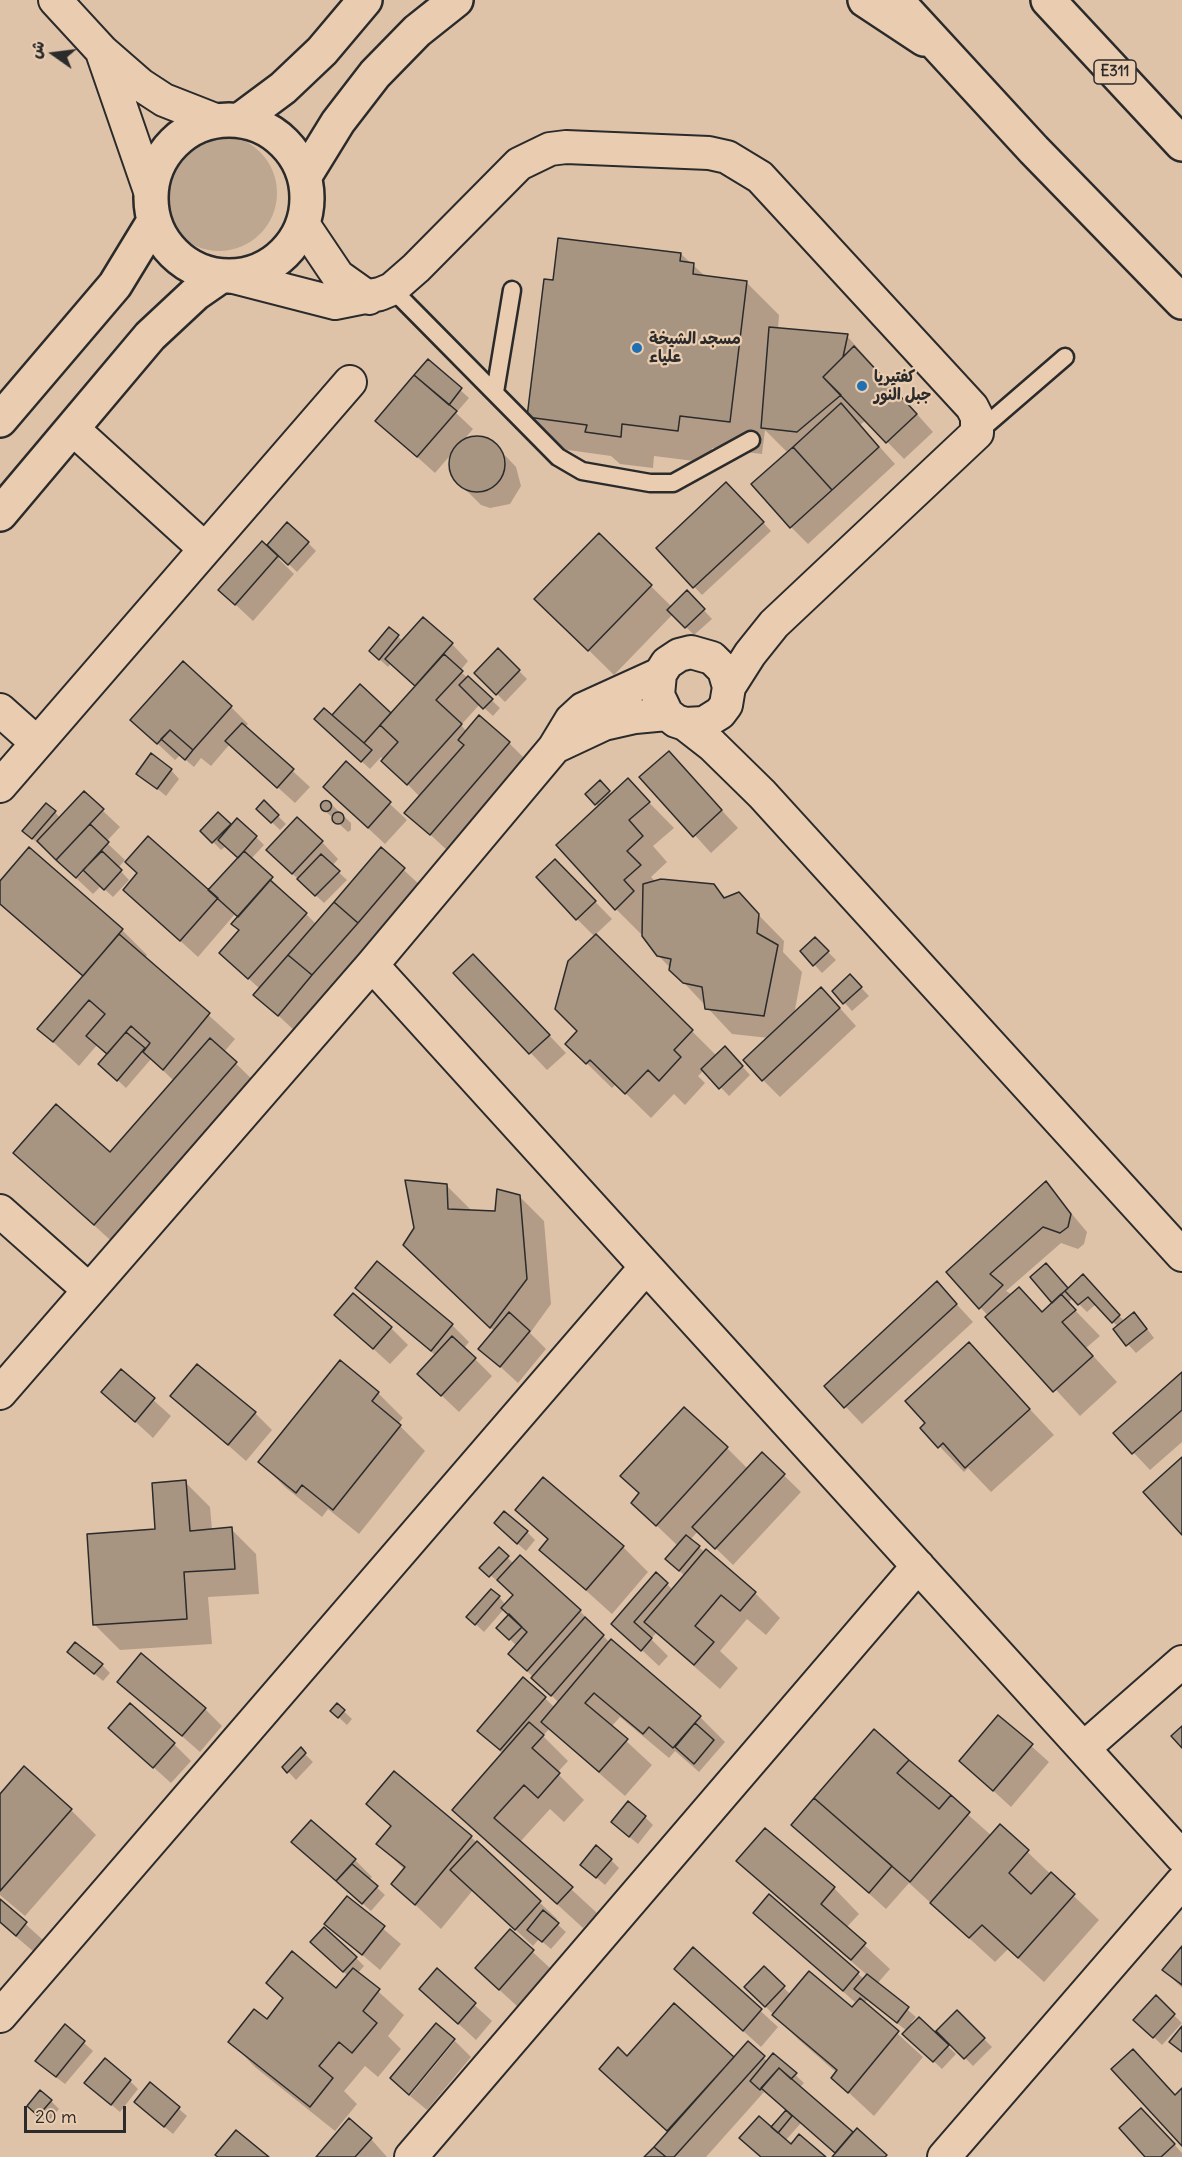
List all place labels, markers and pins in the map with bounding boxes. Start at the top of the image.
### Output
place label: مسجد الشيخة علياء [649,329,741,367]
marker: مسجد الشيخة علياء [630,341,644,355]
place label: كفتيريا جبل النور [874,367,931,405]
marker: كفتيريا جبل النور [855,379,869,393]

